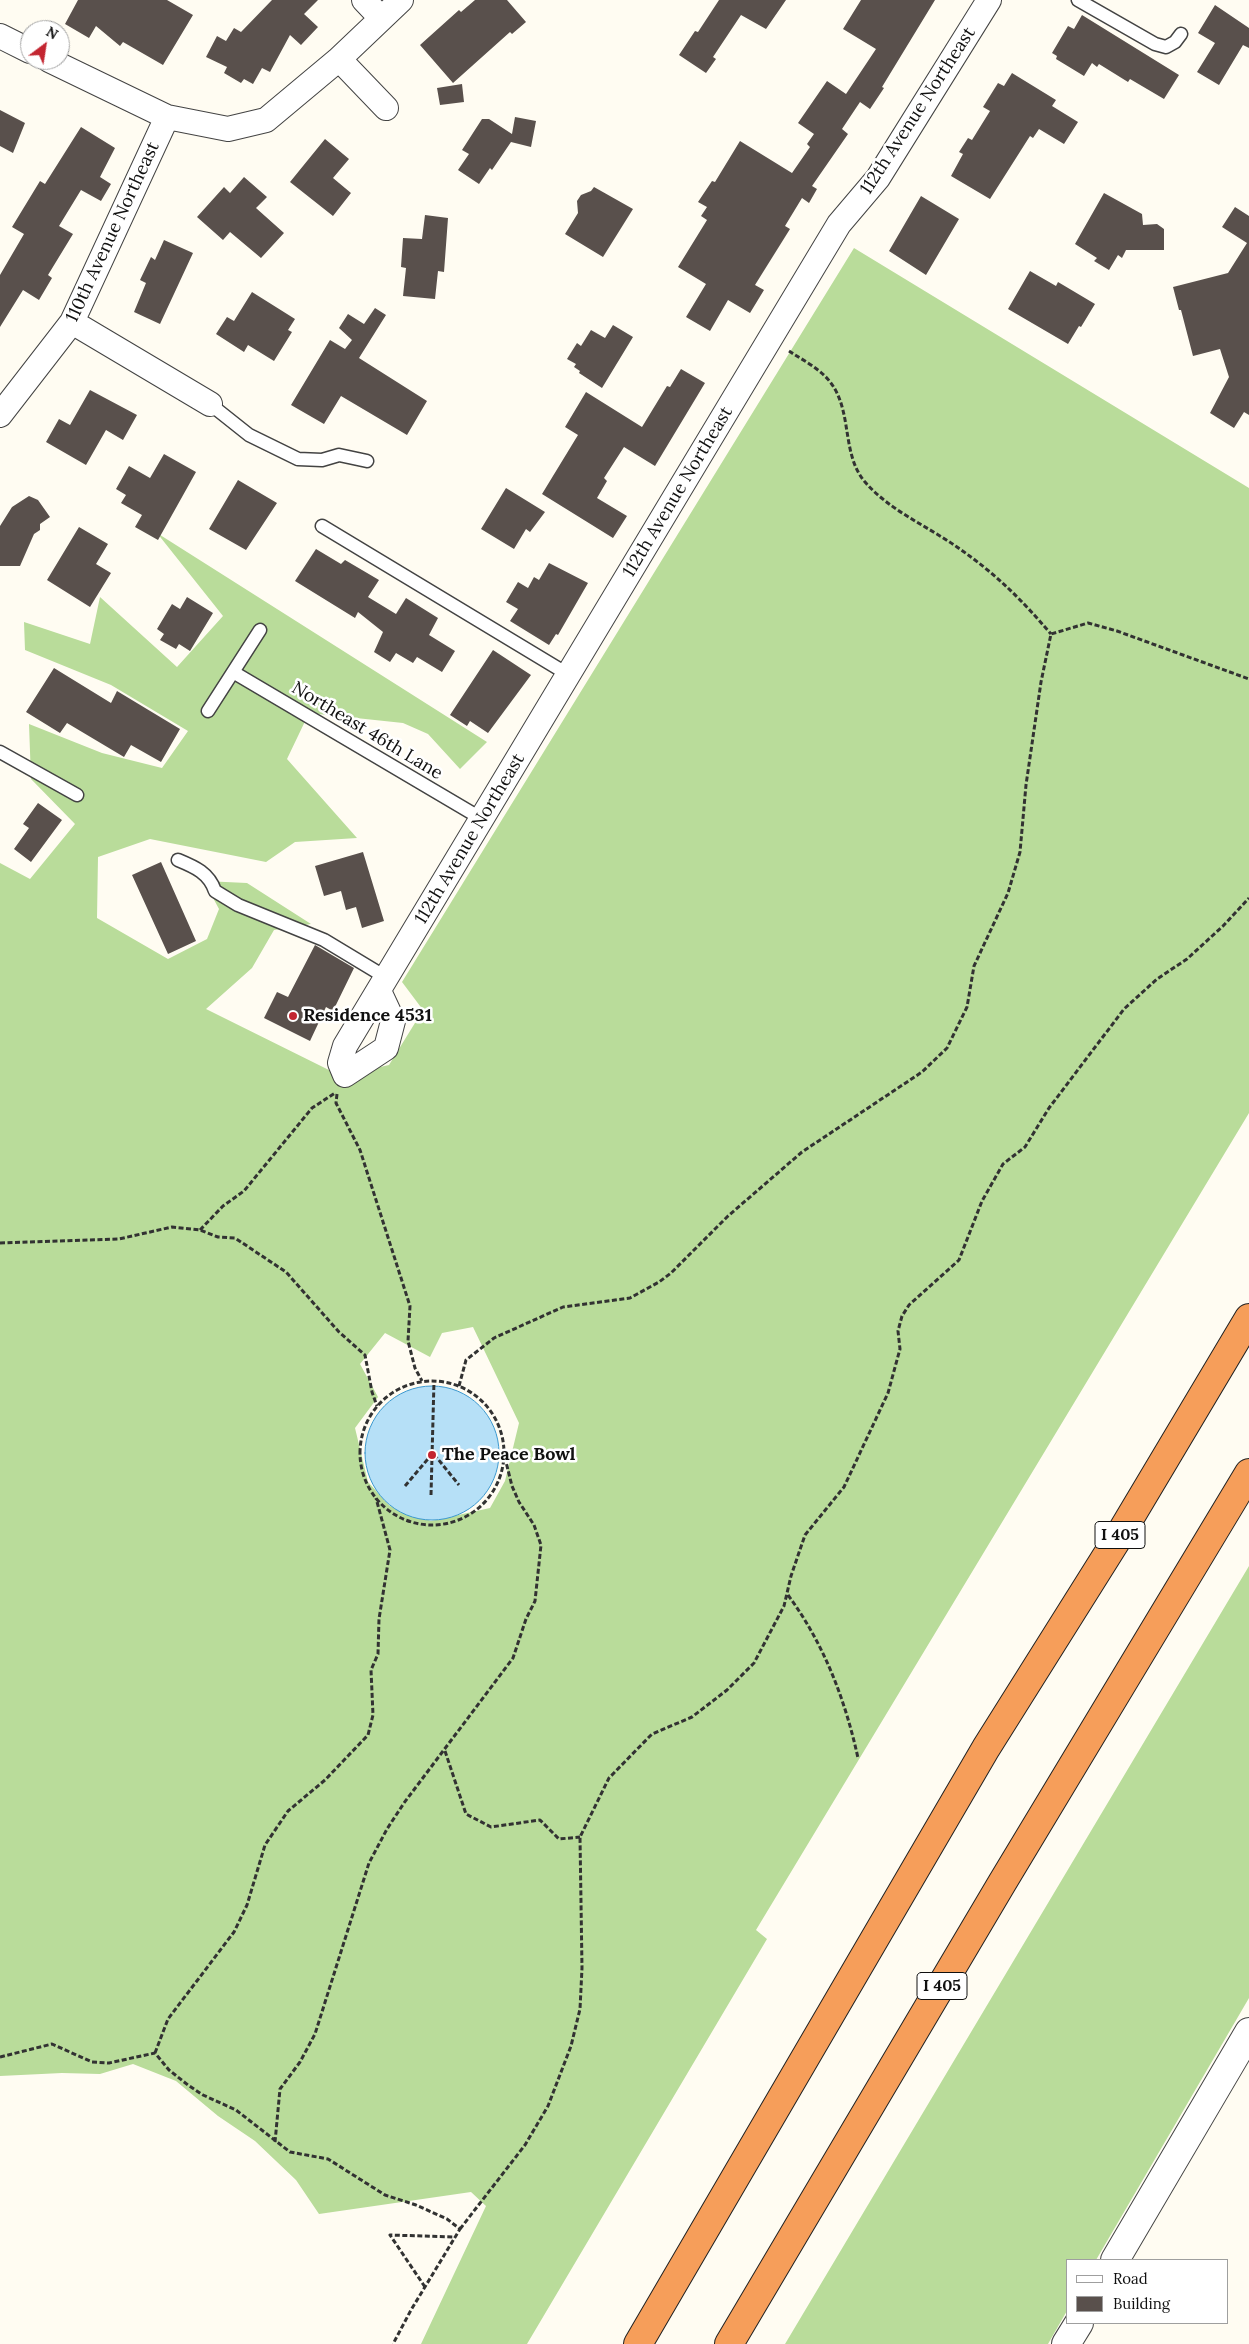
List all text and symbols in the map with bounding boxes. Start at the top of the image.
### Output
north arrow [20,20,70,70]
text: N [43,22,61,43]
street label: 112th Avenue Northeast [856,23,980,199]
street label: 110th Avenue Northeast [62,138,164,326]
street label: 112th Avenue Northeast [618,403,738,581]
street label: Northeast 46th Lane [288,677,446,785]
street label: 112th Avenue Northeast [410,750,530,928]
place label: Residence 4531 [303,1005,432,1027]
marker: Residence 4531 [287,1010,299,1022]
place label: The Peace Bowl [442,1444,575,1466]
marker: The Peace Bowl [426,1449,438,1461]
road number: I 405 [1095,1522,1145,1548]
road number: I 405 [917,1972,967,2000]
legend [1066,2259,1229,2324]
text: Road [1113,2269,1148,2288]
text: Building [1113,2294,1170,2313]

